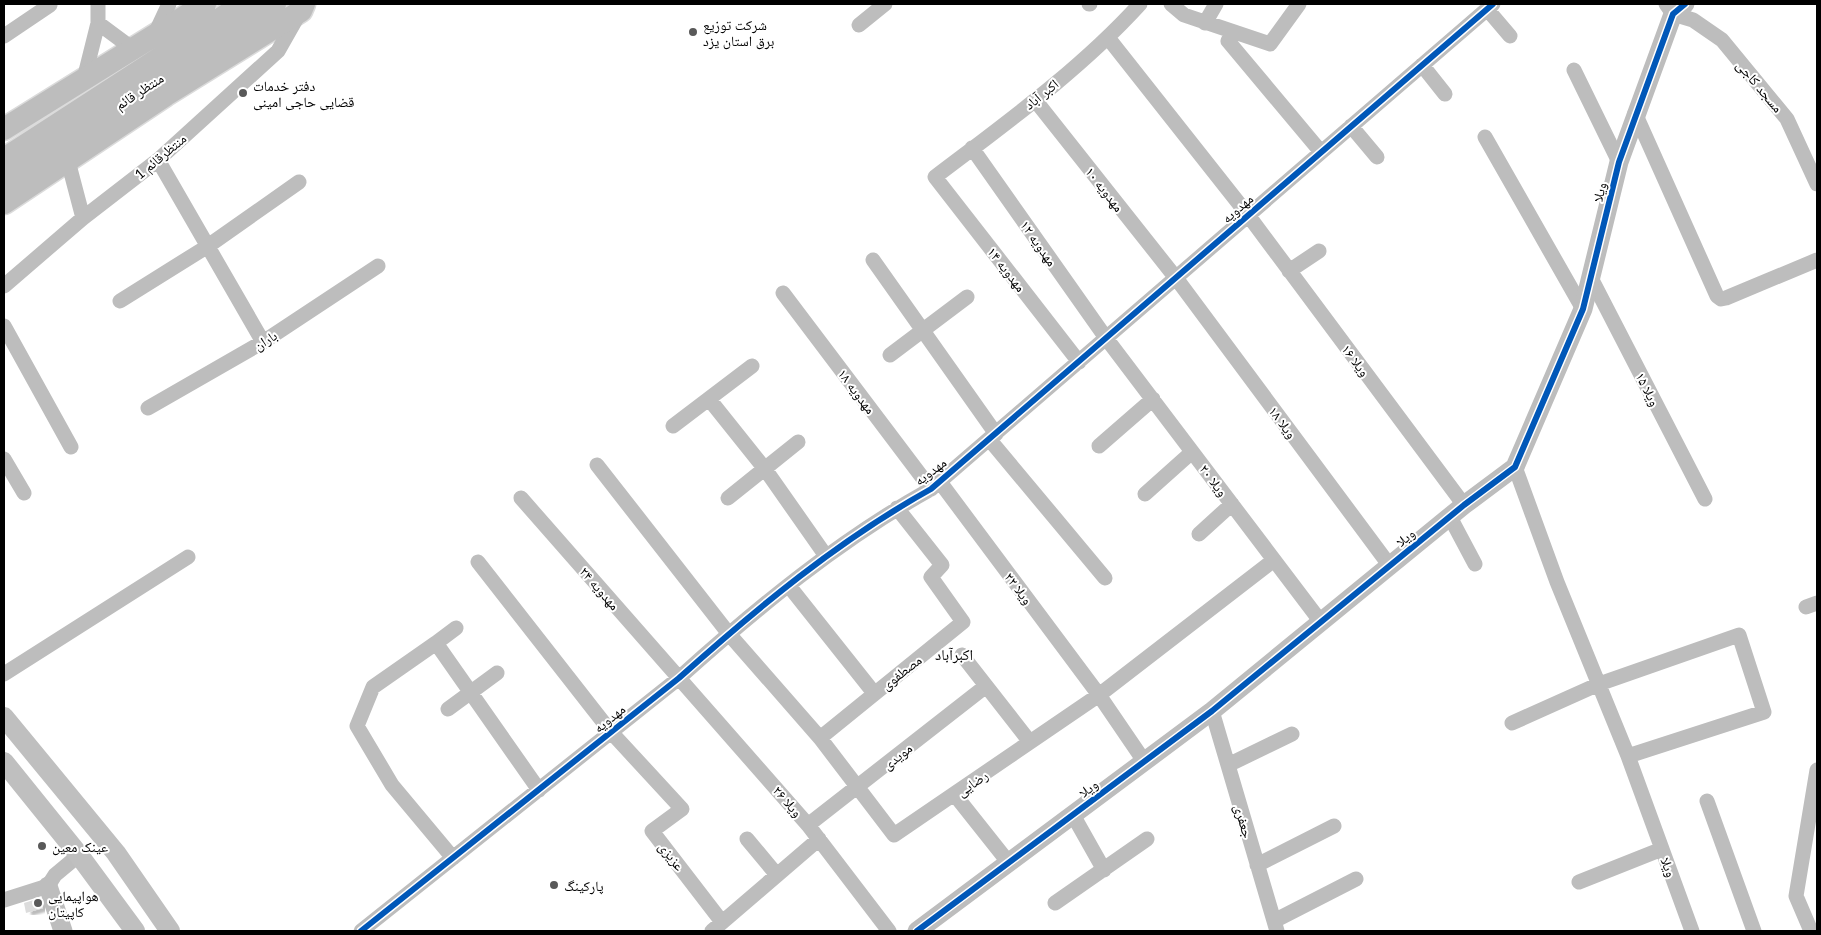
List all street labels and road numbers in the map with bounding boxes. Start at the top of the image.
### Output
street label: مسجد کاجی [1732,56,1787,116]
street label: منتظر قائم [112,69,167,115]
street label: اکبر آباد [1020,75,1062,114]
street label: منتظرقائم 1 [131,129,191,184]
street label: مهدویه ۱۰ [1081,163,1128,215]
street label: ویلا [1588,180,1610,204]
street label: مهدویه [1218,190,1257,227]
street label: مهدویه ۱۲ [1016,217,1061,270]
street label: مهدویه ۱۴ [983,243,1030,295]
street label: باران [250,326,280,355]
street label: ویلا ۱۶ [1338,340,1374,380]
street label: مهدویه ۱۸ [834,365,879,418]
street label: ویلا ۱۵ [1631,369,1664,409]
street label: ویلا ۱۸ [1265,402,1301,442]
street label: مهدویه [910,453,950,489]
street label: ویلا ۲۰ [1196,460,1232,500]
street label: ویلا [1392,524,1419,551]
street label: مهدویه ۲۴ [576,563,624,614]
street label: ویلا ۲۲ [1001,568,1037,608]
street label: مصطفوی [877,651,925,694]
street label: مهدویه [590,700,629,737]
street label: مویدی [879,739,916,774]
street label: رضایی [953,766,992,801]
street label: ویلا [1075,775,1102,802]
street label: ویلا ۲۶ [769,782,806,821]
street label: جعفری [1230,802,1257,840]
street label: عزیزی [655,838,689,874]
street label: ویلا [1657,855,1680,880]

